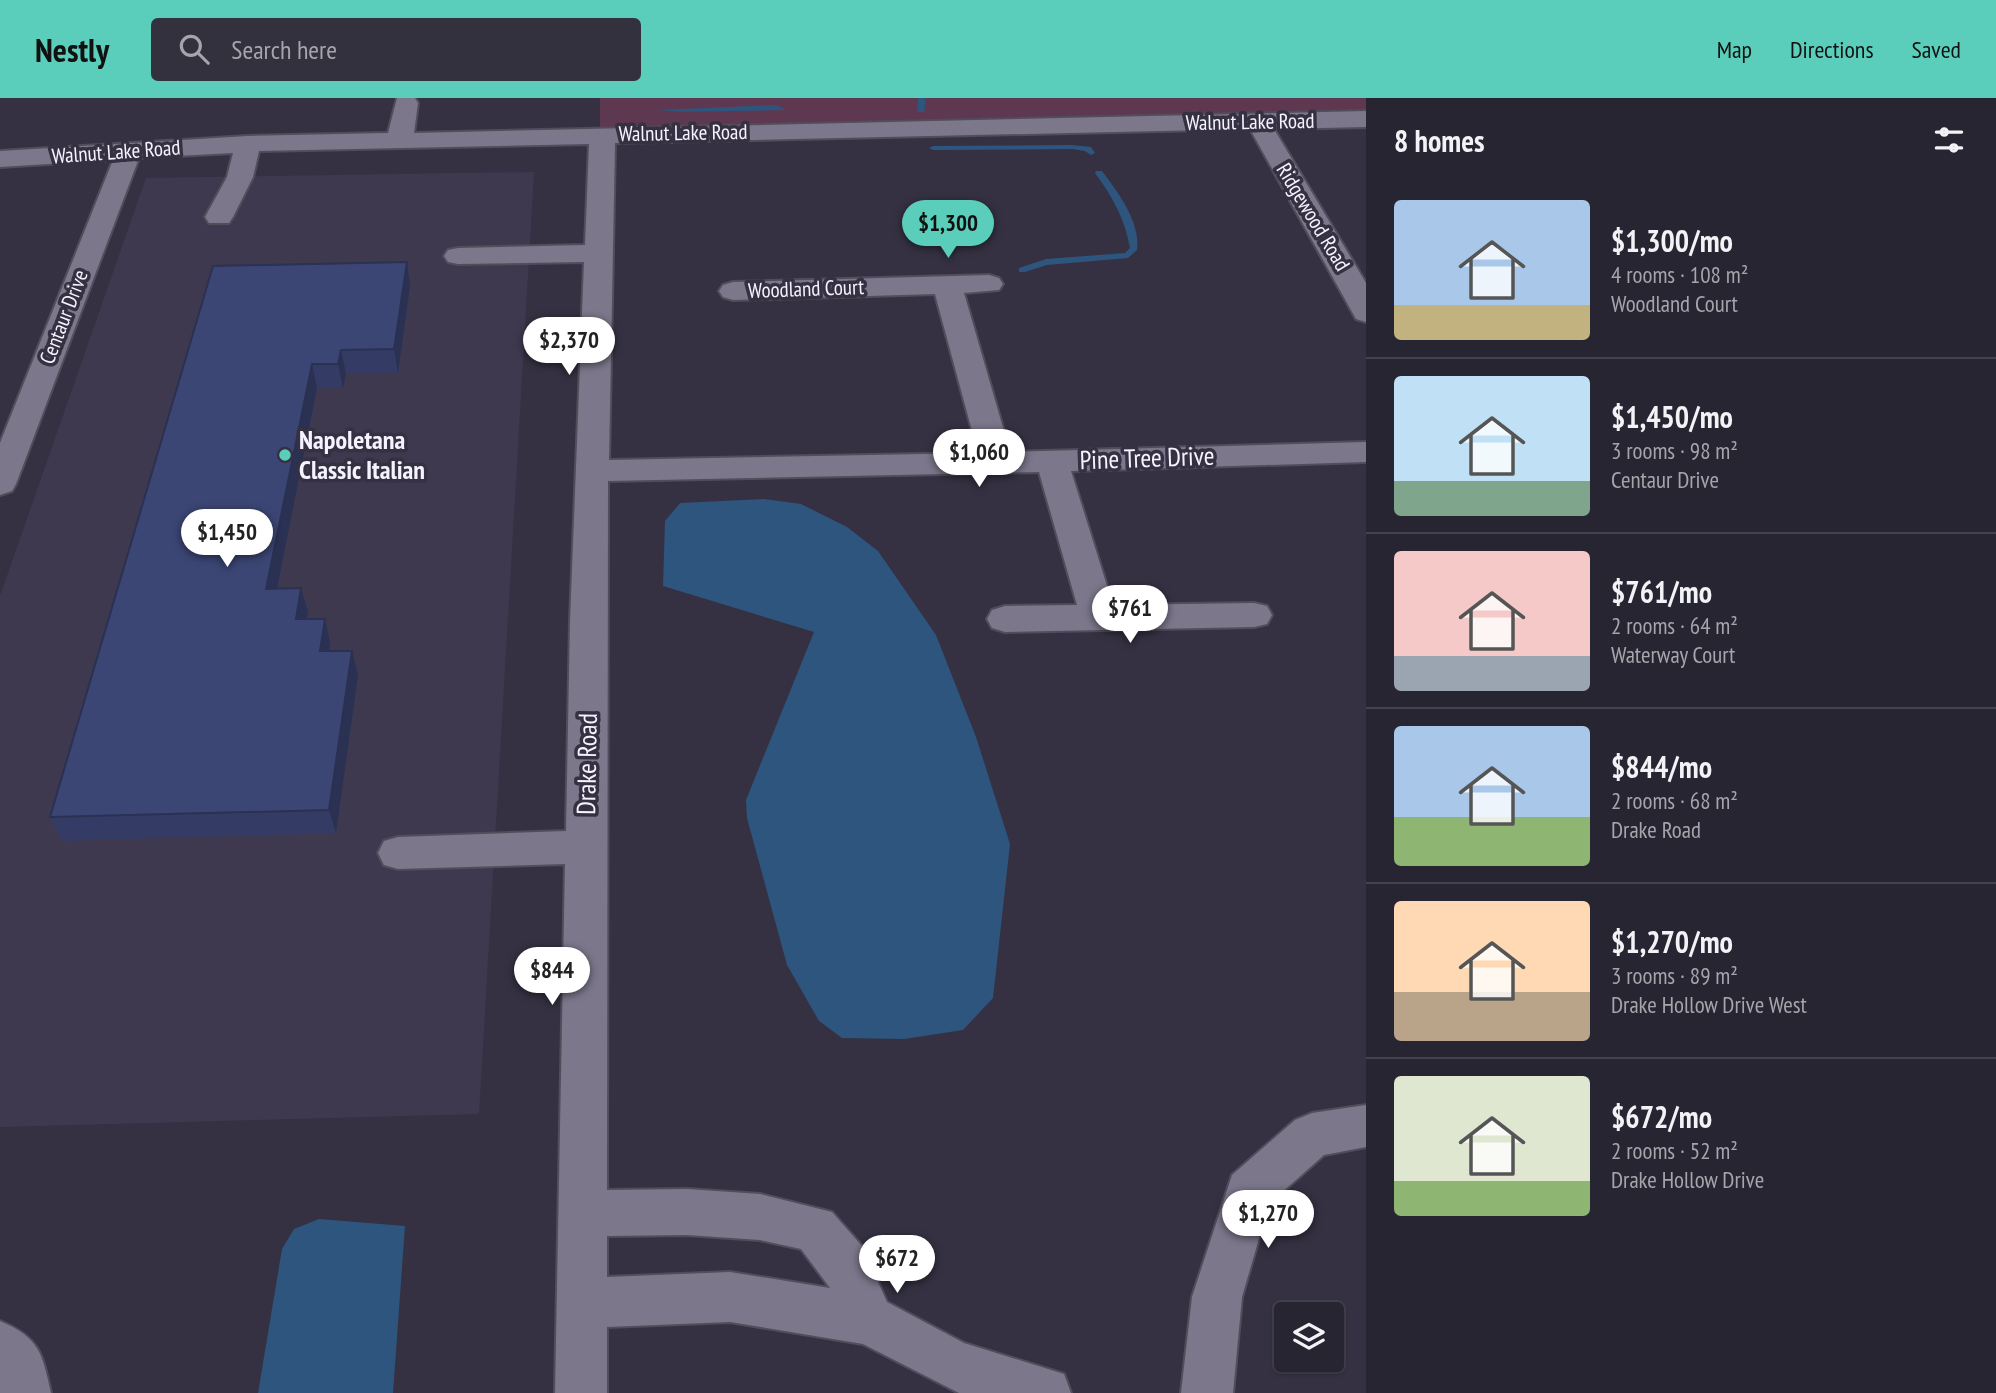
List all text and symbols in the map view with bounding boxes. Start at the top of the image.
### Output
search box [151,18,641,81]
text: Nestly [35,28,109,71]
icon: search [175,30,213,68]
text: Search here [231,33,337,66]
text: Map [1717,34,1752,65]
text: Directions [1790,34,1874,65]
text: Saved [1912,34,1961,65]
street label: Walnut Lake Road [1185,107,1315,136]
street label: Walnut Lake Road [618,118,748,147]
text: 8 homes [1394,121,1485,160]
icon: filters [1930,121,1968,159]
street label: Walnut Lake Road [51,134,181,169]
street label: Ridgewood Road [1271,158,1356,276]
pin: $1,300 [891,200,1005,260]
text: $1,300 [918,208,978,237]
text: $1,300/mo [1611,221,1733,260]
icon: home [1450,228,1534,312]
text: 4 rooms · 108 m² [1611,260,1748,289]
street label: Centaur Drive [33,266,94,368]
street label: Woodland Court [748,273,865,304]
text: Woodland Court [1611,289,1738,318]
pin: $2,370 [512,317,626,377]
text: $2,370 [539,325,599,354]
text: $1,450/mo [1611,397,1733,436]
icon: home [1450,404,1534,488]
place label: Napoletana Classic Italian [299,423,425,486]
pin: $1,060 [922,430,1036,489]
text: 3 rooms · 98 m² [1611,436,1738,465]
text: $1,060 [949,437,1009,466]
street label: Pine Tree Drive [1079,439,1215,476]
marker: Napoletana Classic Italian [277,447,293,463]
text: Centaur Drive [1611,465,1719,494]
pin: $1,450 [170,510,284,569]
text: $1,450 [197,517,257,546]
text: $761/mo [1611,572,1712,611]
icon: home [1450,579,1534,663]
pin: $761 [1089,586,1171,645]
text: $761 [1108,593,1152,622]
text: 2 rooms · 64 m² [1611,611,1738,640]
text: Waterway Court [1611,640,1735,669]
street label: Drake Road [569,713,604,815]
text: $844/mo [1611,747,1712,786]
icon: home [1450,754,1534,838]
text: 2 rooms · 68 m² [1611,786,1738,815]
text: Drake Road [1611,815,1701,844]
text: $1,270/mo [1611,922,1733,961]
icon: home [1450,929,1534,1013]
pin: $844 [511,948,593,1007]
text: $844 [530,955,574,984]
text: 3 rooms · 89 m² [1611,961,1738,990]
text: Drake Hollow Drive West [1611,990,1807,1019]
text: $672/mo [1611,1097,1712,1136]
icon: home [1450,1104,1534,1188]
text: 2 rooms · 52 m² [1611,1136,1738,1165]
text: Drake Hollow Drive [1611,1165,1764,1194]
pin: $1,270 [1211,1190,1325,1250]
text: $1,270 [1238,1198,1298,1227]
pin: $672 [856,1236,938,1295]
text: $672 [875,1243,919,1272]
map controls [1274,1302,1344,1372]
button: layers [1274,1302,1344,1372]

